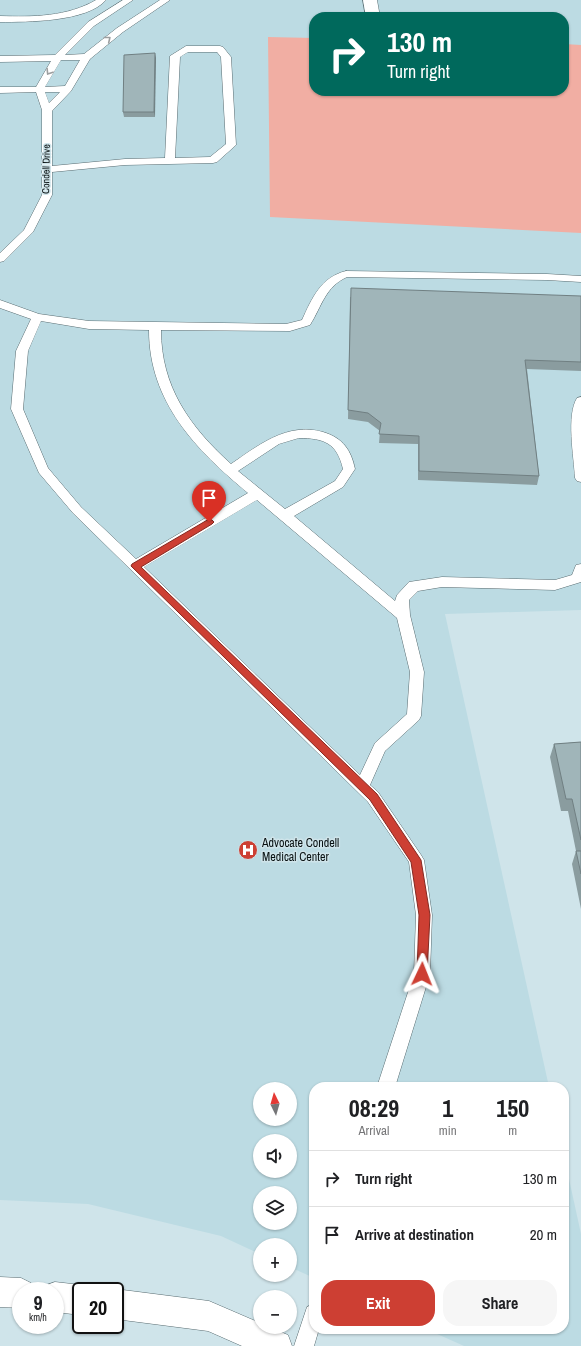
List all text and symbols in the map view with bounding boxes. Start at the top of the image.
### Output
text: 130 m [387,23,452,61]
icon: right [321,28,373,80]
one-way arrow [103,37,111,44]
text: Turn right [387,59,450,84]
one-way arrow [47,68,54,75]
street label: Condell Drive [39,144,53,194]
pin [192,481,226,522]
icon: arrive [198,487,220,509]
place label: Advocate Condell Medical Center [261,835,339,865]
hospital icon: Advocate Condell Medical Center [237,839,259,861]
position arrow [401,953,443,995]
north arrow [253,1082,297,1126]
map controls [253,1082,297,1334]
text: 08:29 [349,1092,399,1124]
text: 1 [442,1092,453,1124]
text: 150 [496,1092,529,1124]
text: Arrival [359,1122,389,1139]
text: min [439,1122,457,1139]
text: m [508,1122,517,1139]
button: sound [253,1134,297,1178]
icon: right [321,1168,343,1190]
text: Turn right [355,1168,412,1189]
text: 130 m [523,1168,557,1189]
button: layers [253,1186,297,1230]
icon: arrive [321,1224,343,1246]
text: Arrive at destination [355,1224,474,1245]
text: 20 m [530,1224,557,1245]
button: + [253,1238,297,1282]
button: Exit [321,1280,435,1326]
button: Share [443,1280,557,1326]
speed limit sign: 20 [72,1282,124,1334]
text: 9 [33,1289,43,1316]
button: − [253,1290,297,1334]
text: km/h [29,1311,47,1324]

